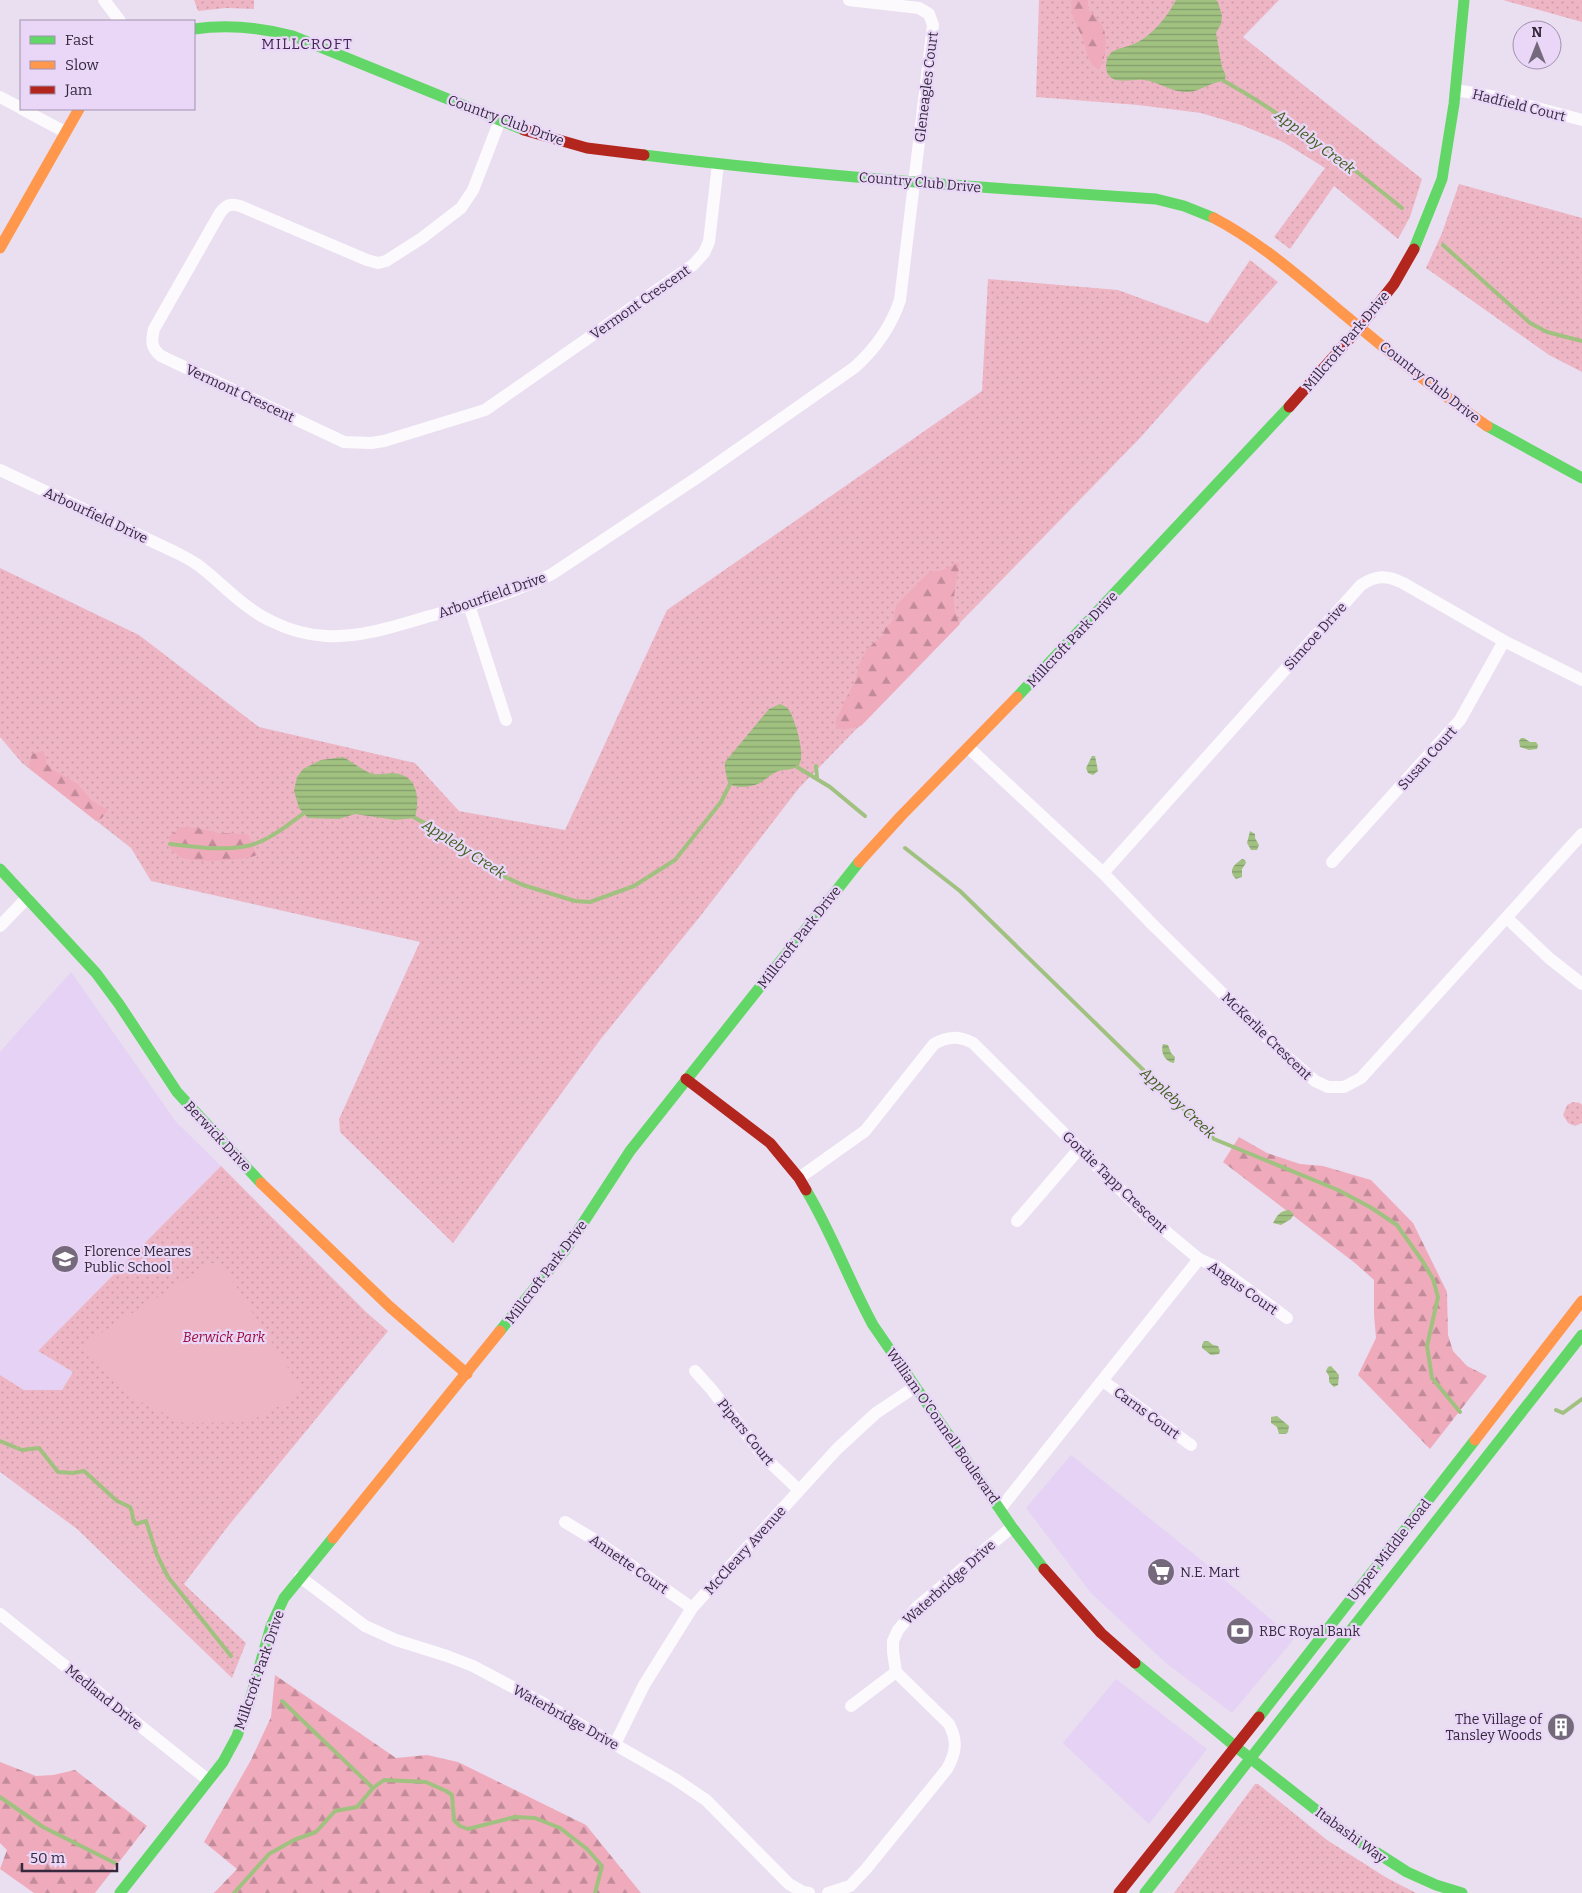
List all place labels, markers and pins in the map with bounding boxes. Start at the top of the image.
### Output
place label: Florence Meares Public School [84,1243,191,1276]
school or university icon: Florence Meares Public School [50,1244,80,1274]
supermarket icon: N.E. Mart [1146,1557,1176,1587]
place label: N.E. Mart [1180,1564,1240,1581]
bank icon: RBC Royal Bank [1225,1616,1255,1646]
place label: RBC Royal Bank [1259,1623,1360,1640]
place label: The Village of Tansley Woods [1445,1711,1543,1744]
building icon: The Village of Tansley Woods [1546,1712,1576,1742]

